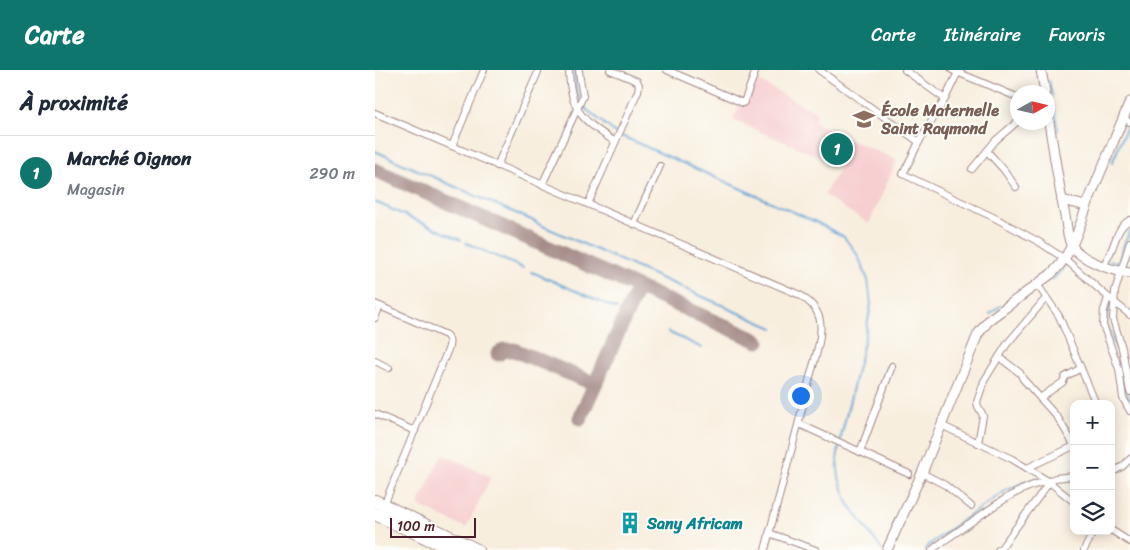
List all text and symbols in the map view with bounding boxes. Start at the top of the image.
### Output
text: Carte [25,14,85,56]
text: Carte [871,19,916,51]
text: Itinéraire [944,19,1021,51]
text: Favoris [1049,19,1105,51]
text: À proximité [20,84,128,122]
north arrow [1010,85,1055,130]
place label: École Maternelle Saint Raymond [880,96,999,143]
school or university icon: École Maternelle Saint Raymond [851,106,877,132]
pin: 1 [821,130,853,168]
text: Marché Oignon [67,142,191,175]
text: 1 [33,159,39,188]
text: 290 m [309,159,355,188]
text: Magasin [67,175,125,204]
your location [788,383,814,409]
map controls [1070,400,1115,535]
button: + [1070,400,1115,445]
button: − [1070,445,1115,490]
button: layers [1070,490,1115,535]
place label: Sany Africam [646,509,743,538]
building icon: Sany Africam [617,510,643,536]
text: 100 m [397,514,435,539]
scale bar [390,515,476,538]

